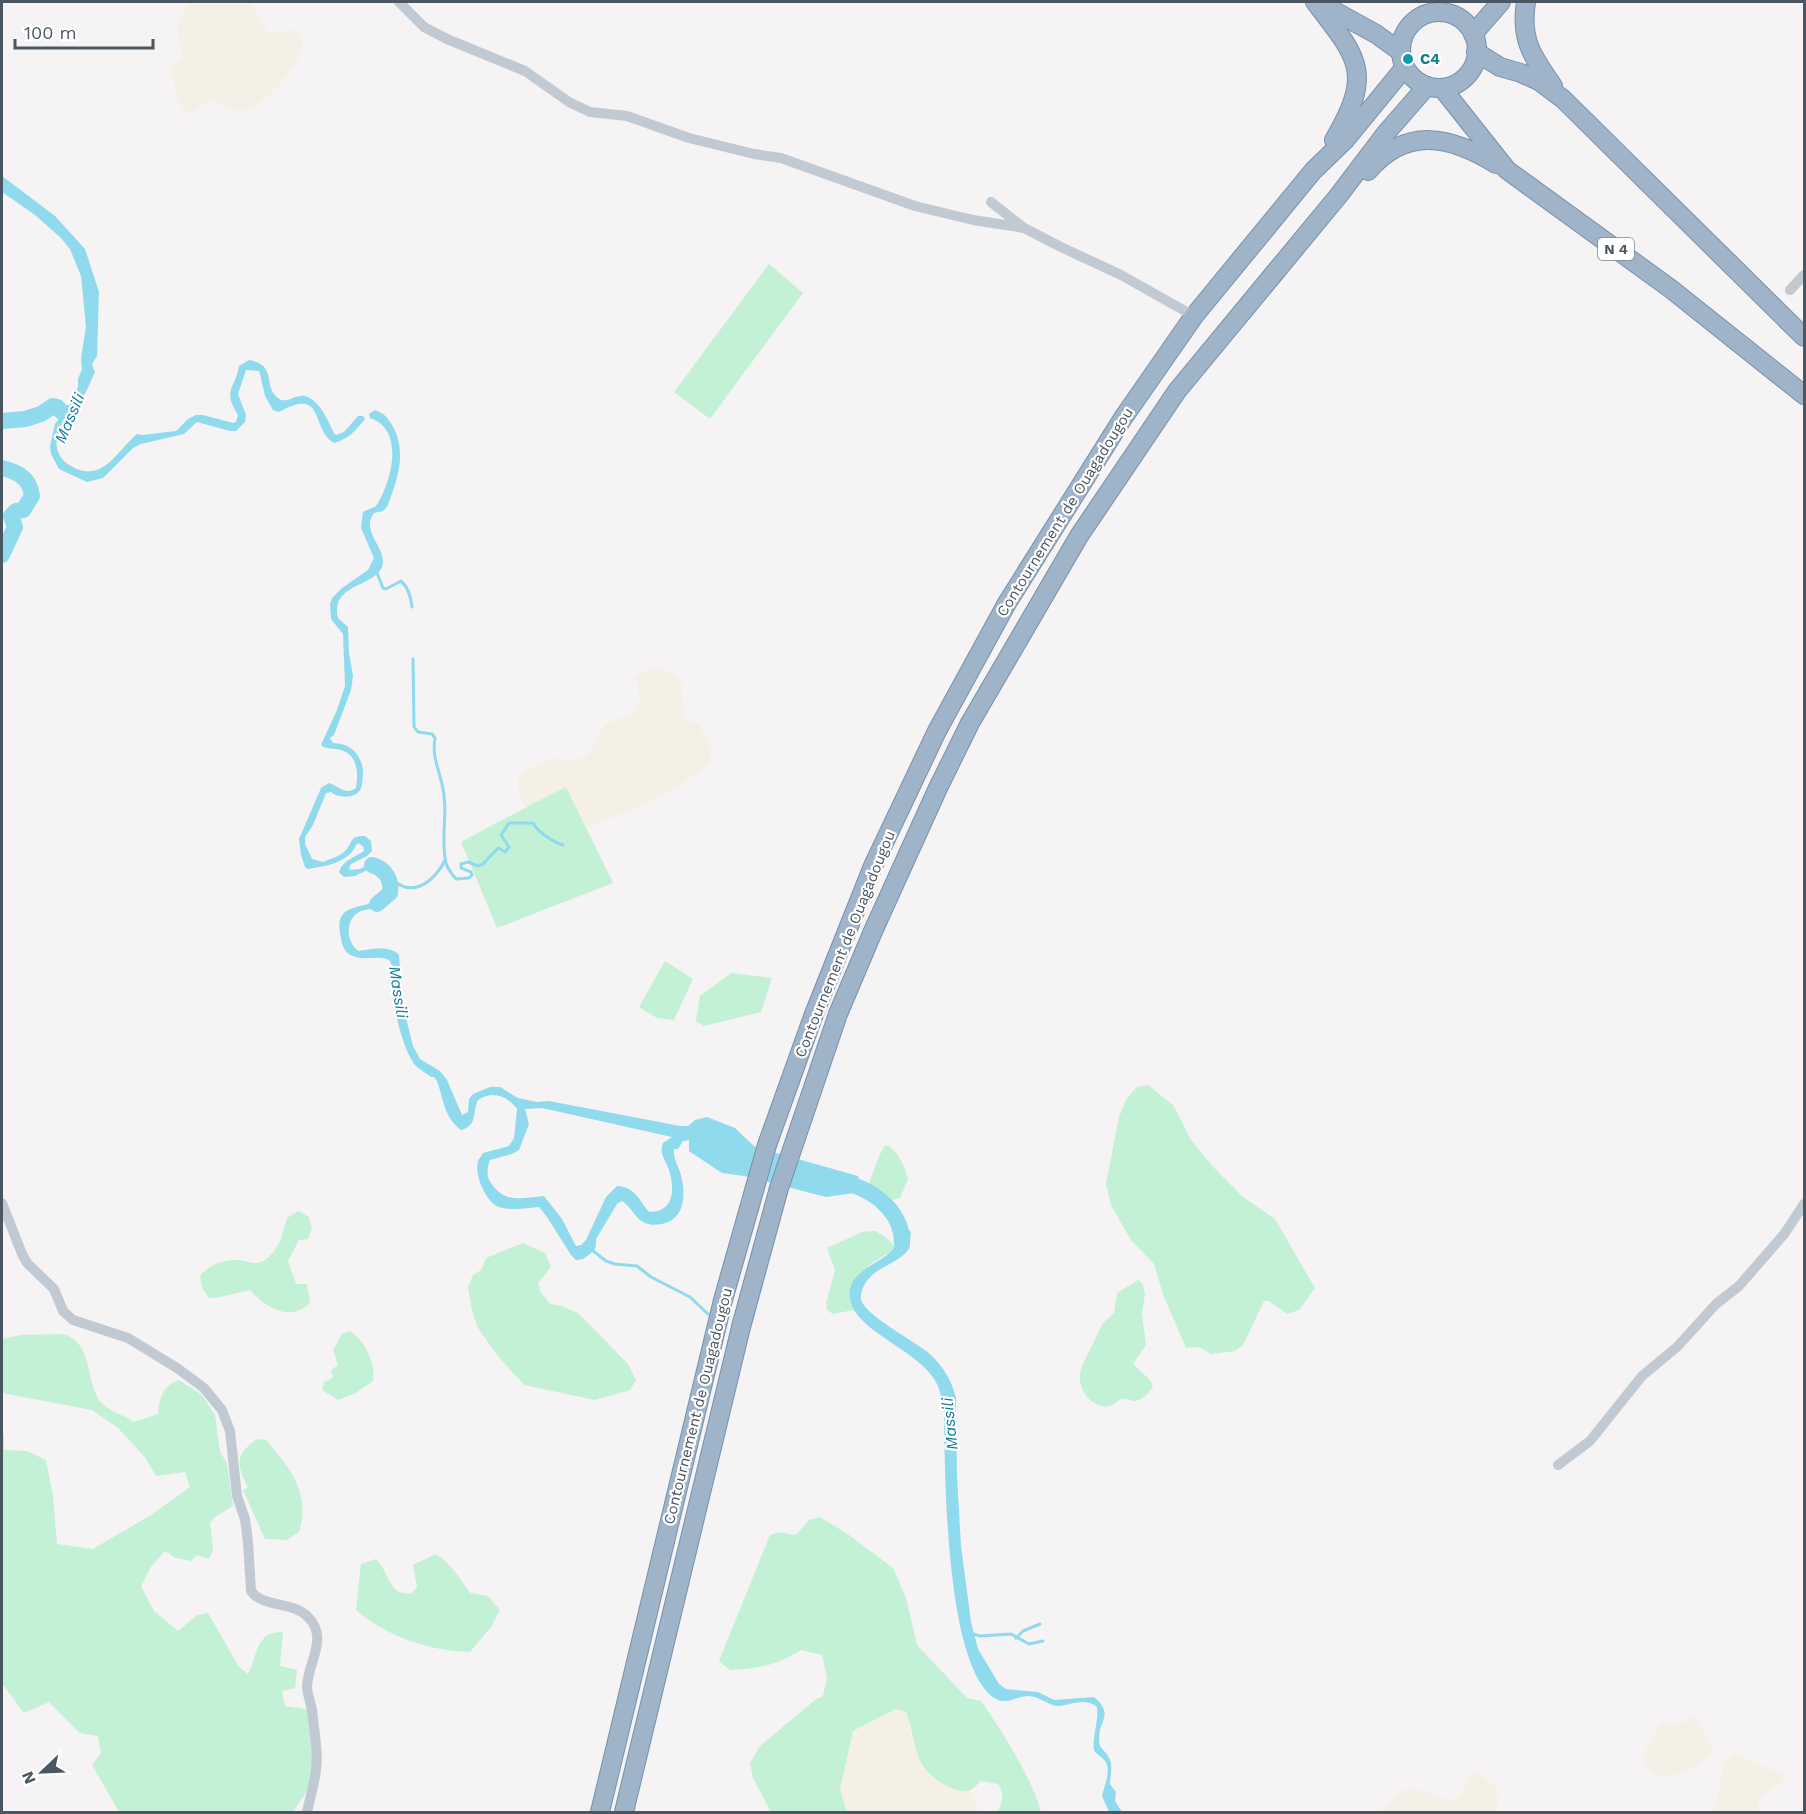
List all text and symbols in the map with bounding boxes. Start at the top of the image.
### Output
scale bar [15,12,153,50]
text: 100 m [24,22,77,43]
place label: C4 [1420,50,1440,68]
marker: C4 [1401,52,1415,66]
road number: N 4 [1598,238,1634,260]
water label: Massili [50,389,89,446]
street label: Contournement de Ouagadougou [993,404,1137,620]
street label: Contournement de Ouagadougou [791,828,899,1060]
water label: Massili [385,965,412,1020]
street label: Contournement de Ouagadougou [660,1286,736,1526]
water label: Massili [937,1396,962,1451]
north arrow [12,1742,72,1802]
text: N [18,1768,40,1787]

